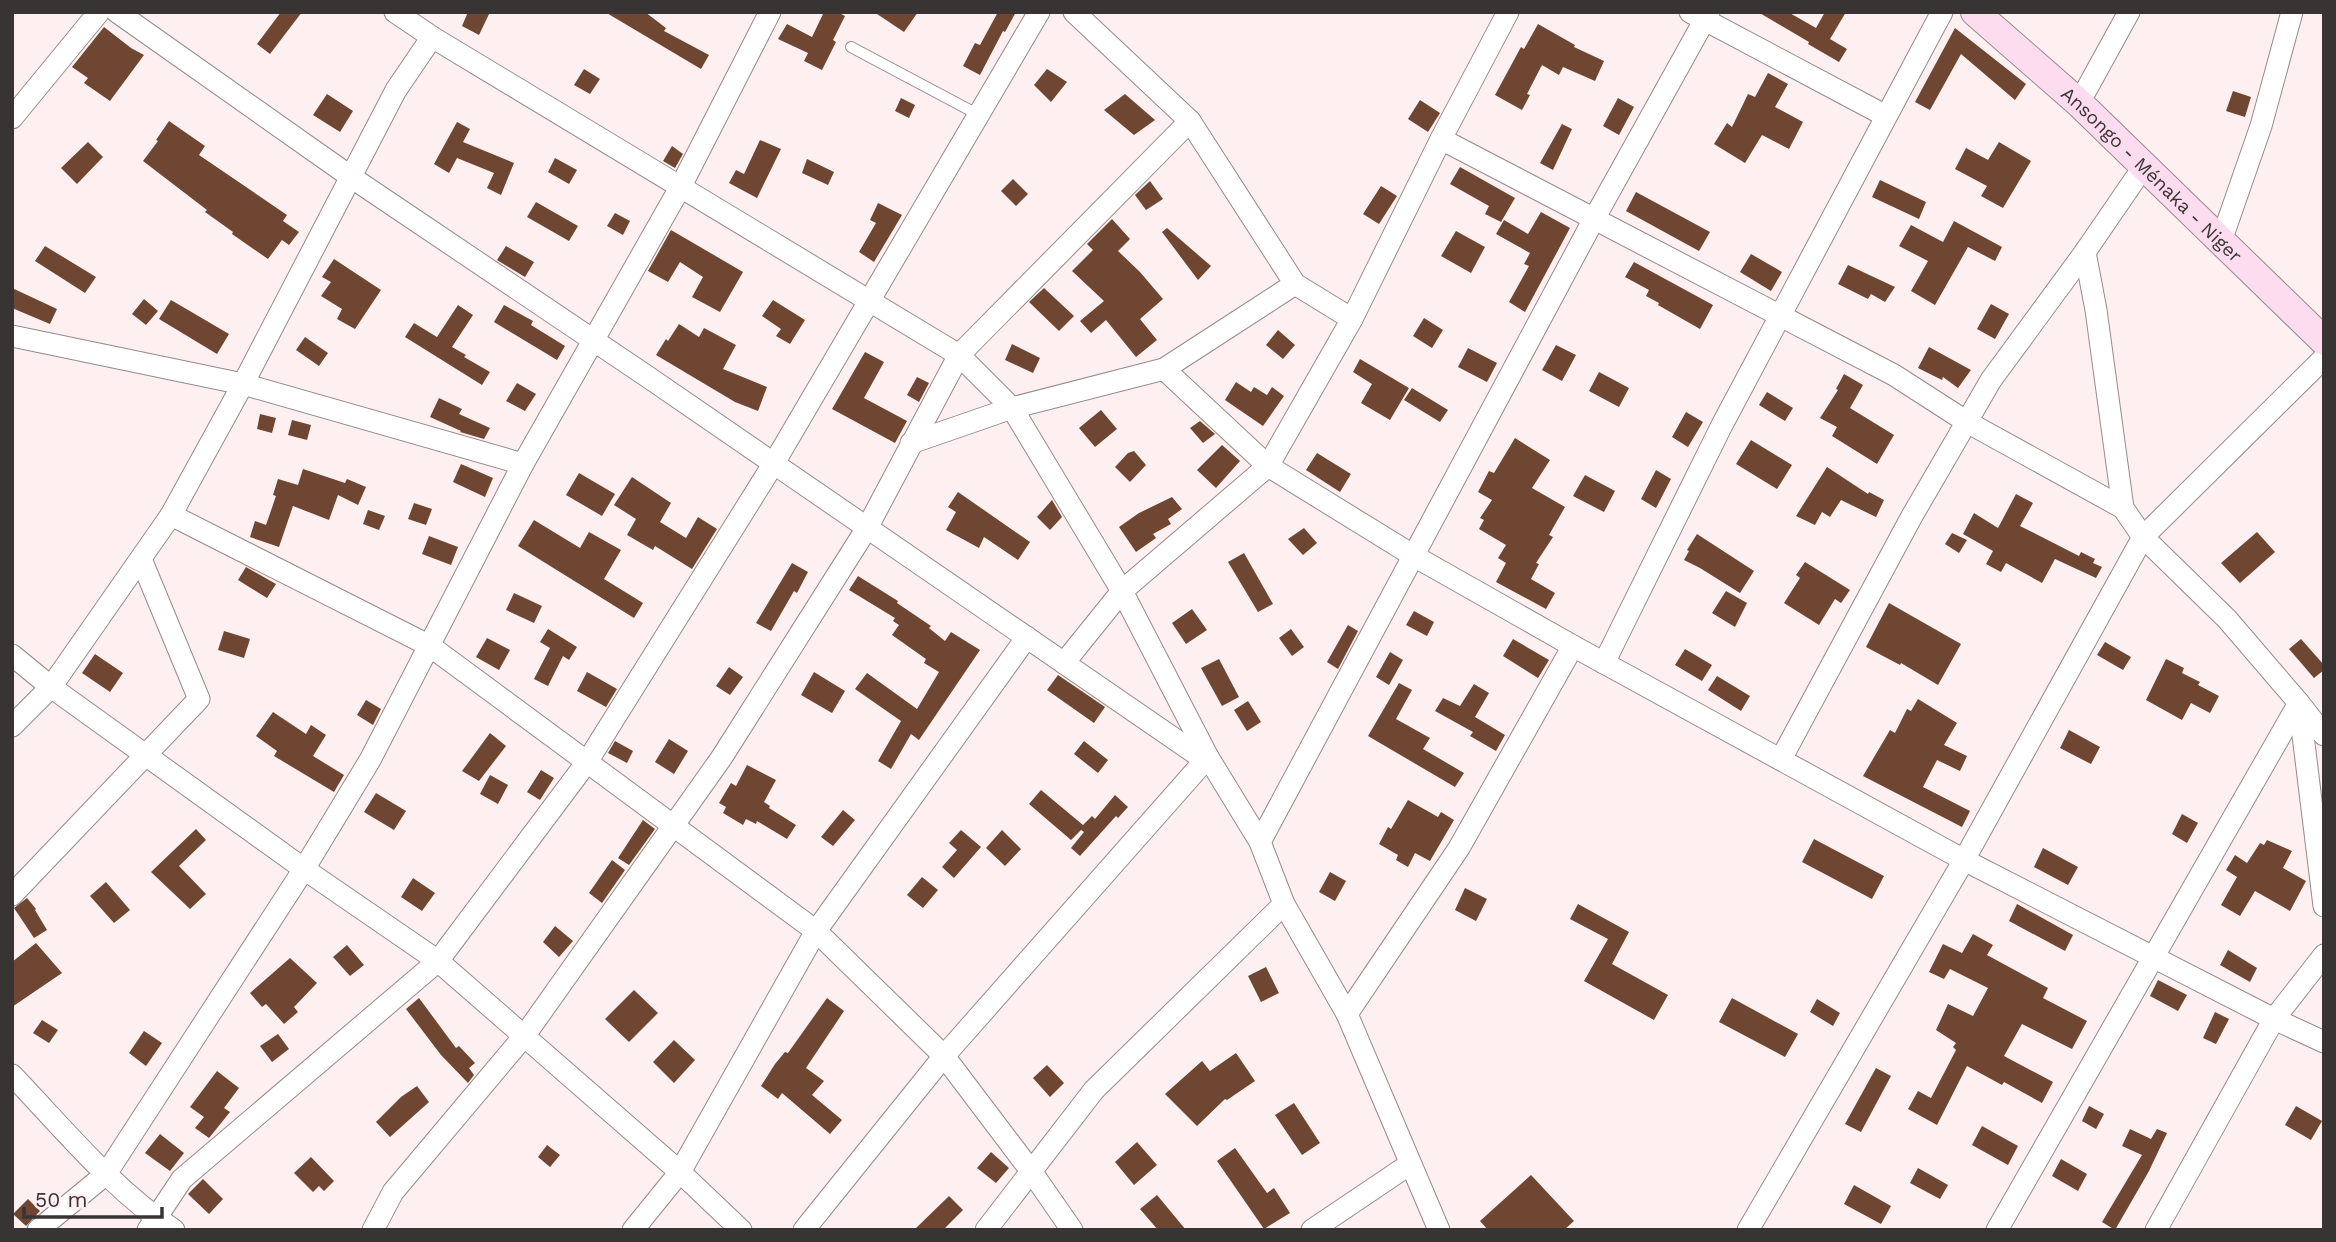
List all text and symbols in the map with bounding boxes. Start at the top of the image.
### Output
street label: Ansongo - Ménaka - Niger [2056,82,2247,267]
scale bar [24,1176,163,1220]
text: 50 m [35,1187,87,1212]

